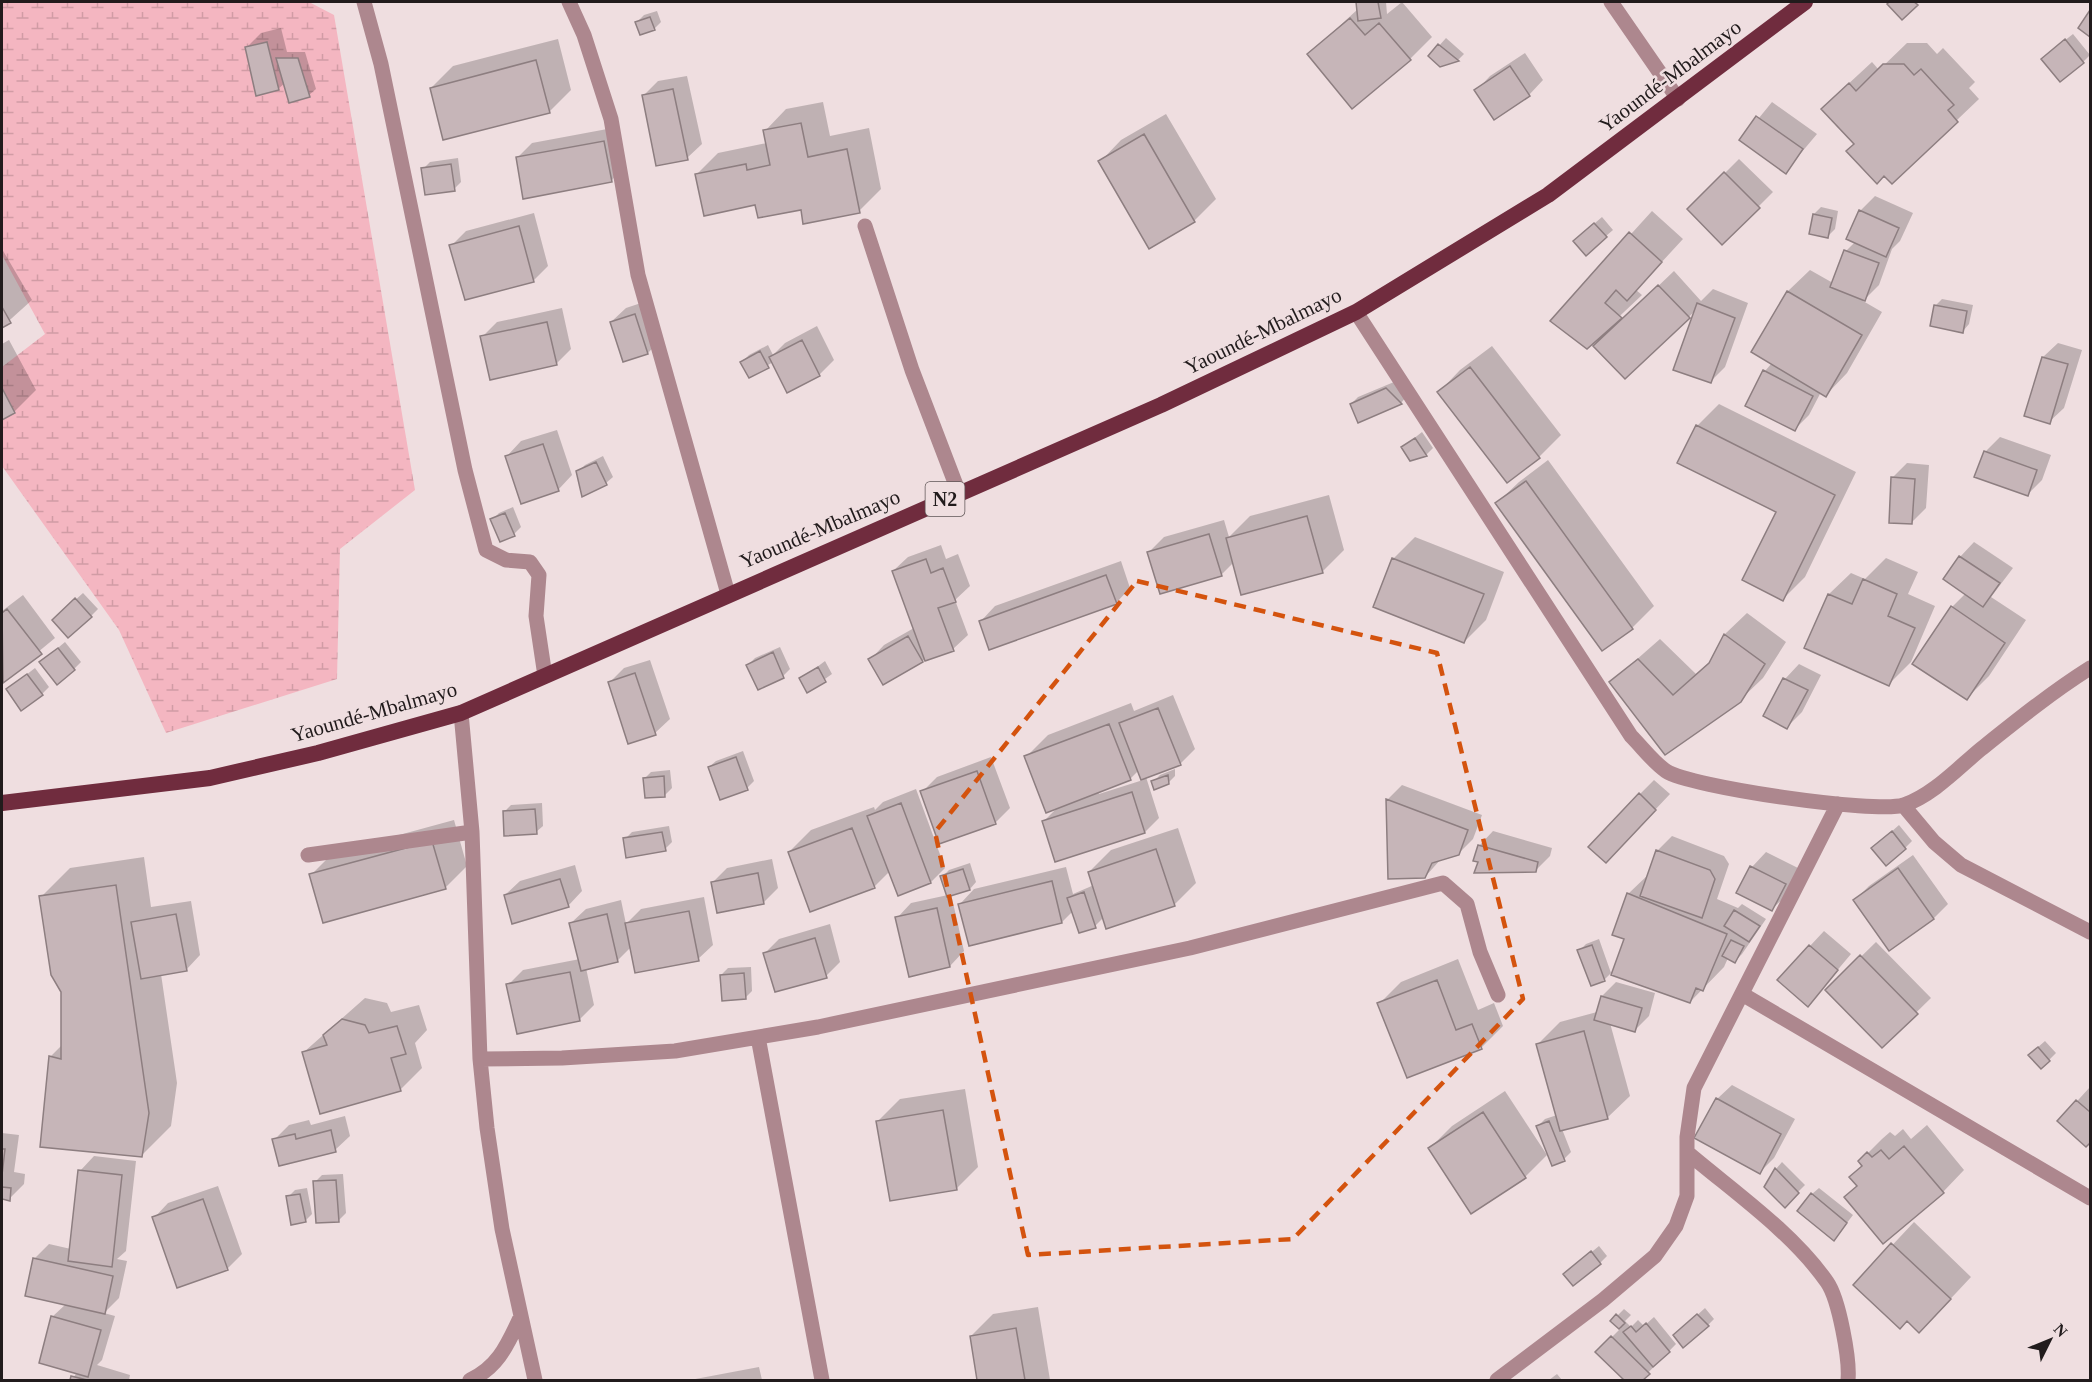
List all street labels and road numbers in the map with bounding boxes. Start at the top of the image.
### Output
street label: Yaoundé-Mbalmayo [1594,15,1746,137]
street label: Yaoundé-Mbalmayo [1181,283,1345,379]
road number: N2 [926,482,964,516]
street label: Yaoundé-Mbalmayo [736,484,904,574]
street label: Yaoundé-Mbalmayo [288,677,460,747]

